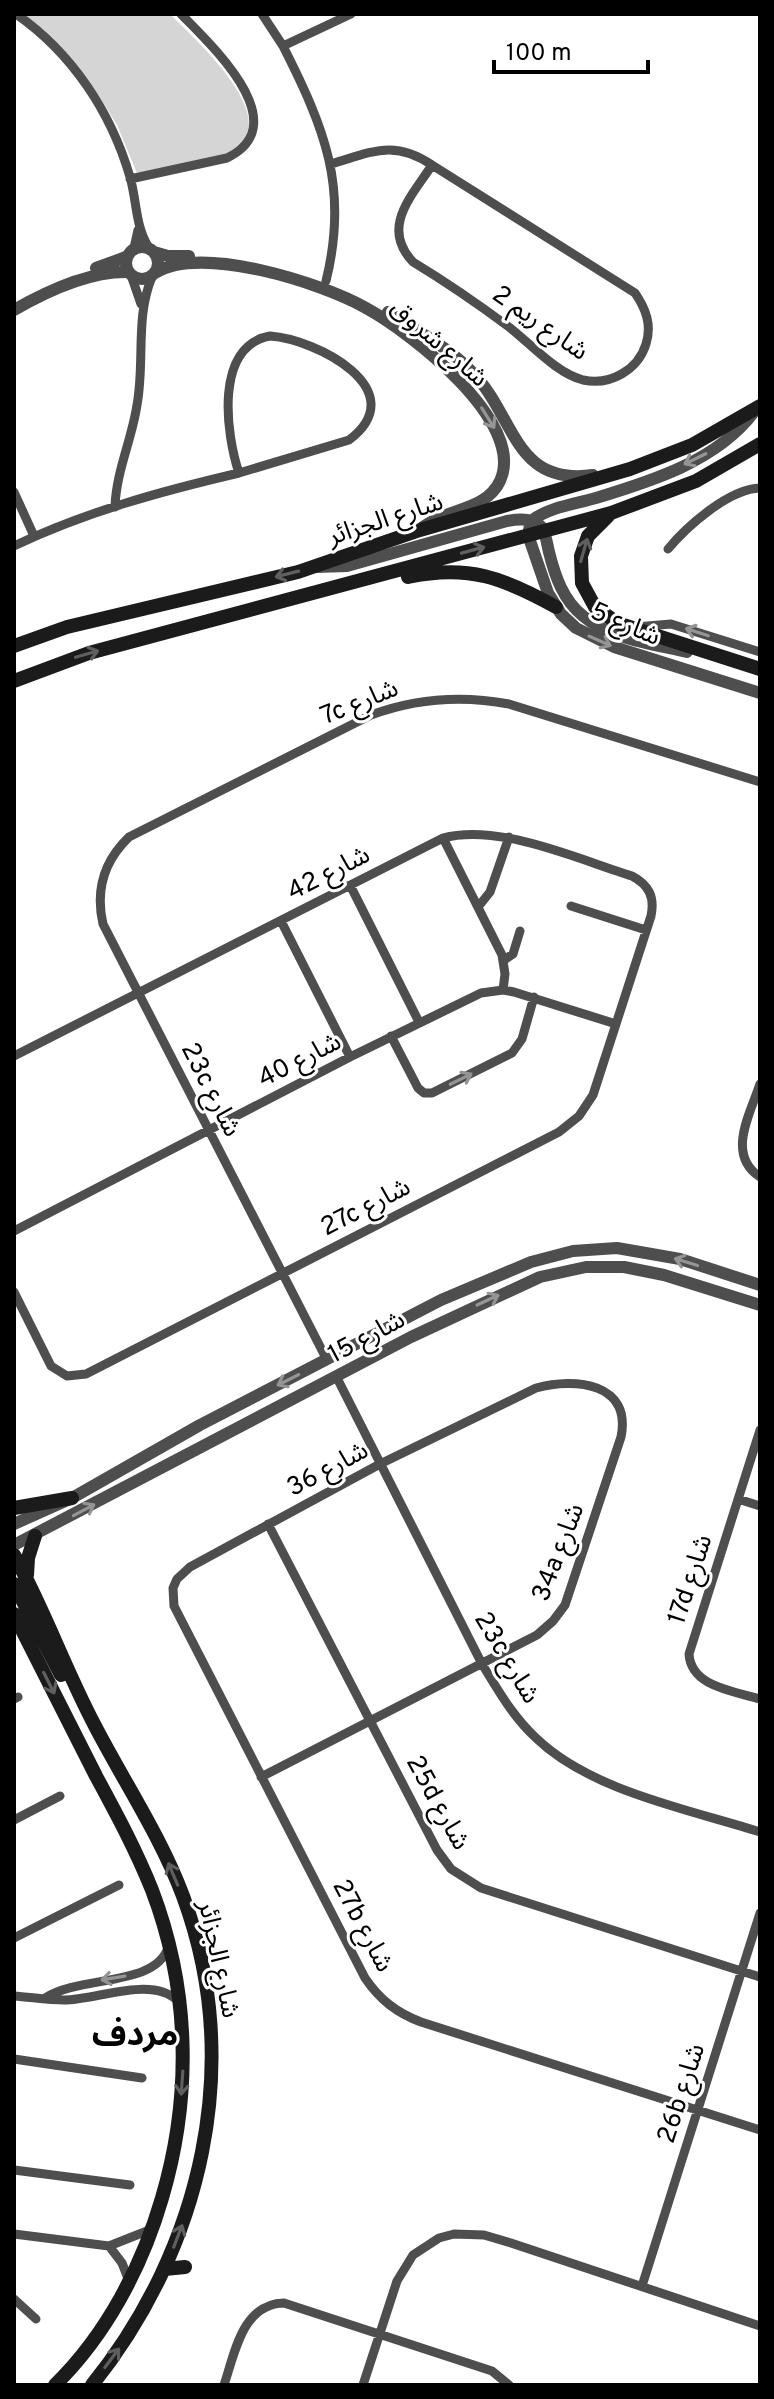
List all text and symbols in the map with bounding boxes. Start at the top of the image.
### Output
scale bar [494,24,648,74]
text: 100 m [506,39,572,69]
street label: شارع ريم 2 [484,279,594,370]
street label: شارع شروق [383,292,494,395]
one-way arrow [479,407,496,429]
one-way arrow [684,452,708,467]
street label: شارع الجزائر [323,486,448,555]
one-way arrow [577,538,592,564]
one-way arrow [460,542,486,557]
one-way arrow [274,568,300,583]
street label: شارع 5 [585,596,665,655]
one-way arrow [684,623,709,638]
one-way arrow [587,634,612,649]
one-way arrow [74,645,100,660]
street label: 7c شارع [316,673,404,734]
street label: شارع 42 [282,839,376,909]
street label: شارع 40 [253,1026,348,1096]
street label: 23c شارع [172,1037,248,1143]
one-way arrow [448,1071,472,1086]
street label: 27c شارع [316,1172,417,1245]
one-way arrow [673,1254,699,1269]
one-way arrow [476,1292,500,1307]
street label: شارع 15 [323,1304,411,1372]
one-way arrow [277,1372,300,1388]
street label: شارع 36 [282,1435,375,1505]
street label: 34a شارع [526,1499,593,1607]
one-way arrow [71,1502,95,1518]
street label: 17d شارع [661,1531,721,1629]
street label: 23c شارع [466,1606,546,1710]
one-way arrow [42,1671,58,1695]
street label: 25d شارع [397,1750,476,1856]
one-way arrow [165,1862,180,1887]
street label: 27b شارع [324,1874,400,1978]
street label: شارع الجزائر [189,1897,246,2021]
one-way arrow [101,1971,126,1986]
district label: مردف [92,2015,178,2058]
street label: 26b شارع [651,2040,714,2148]
one-way arrow [175,2069,190,2096]
one-way arrow [172,2224,186,2249]
one-way arrow [104,2348,121,2370]

